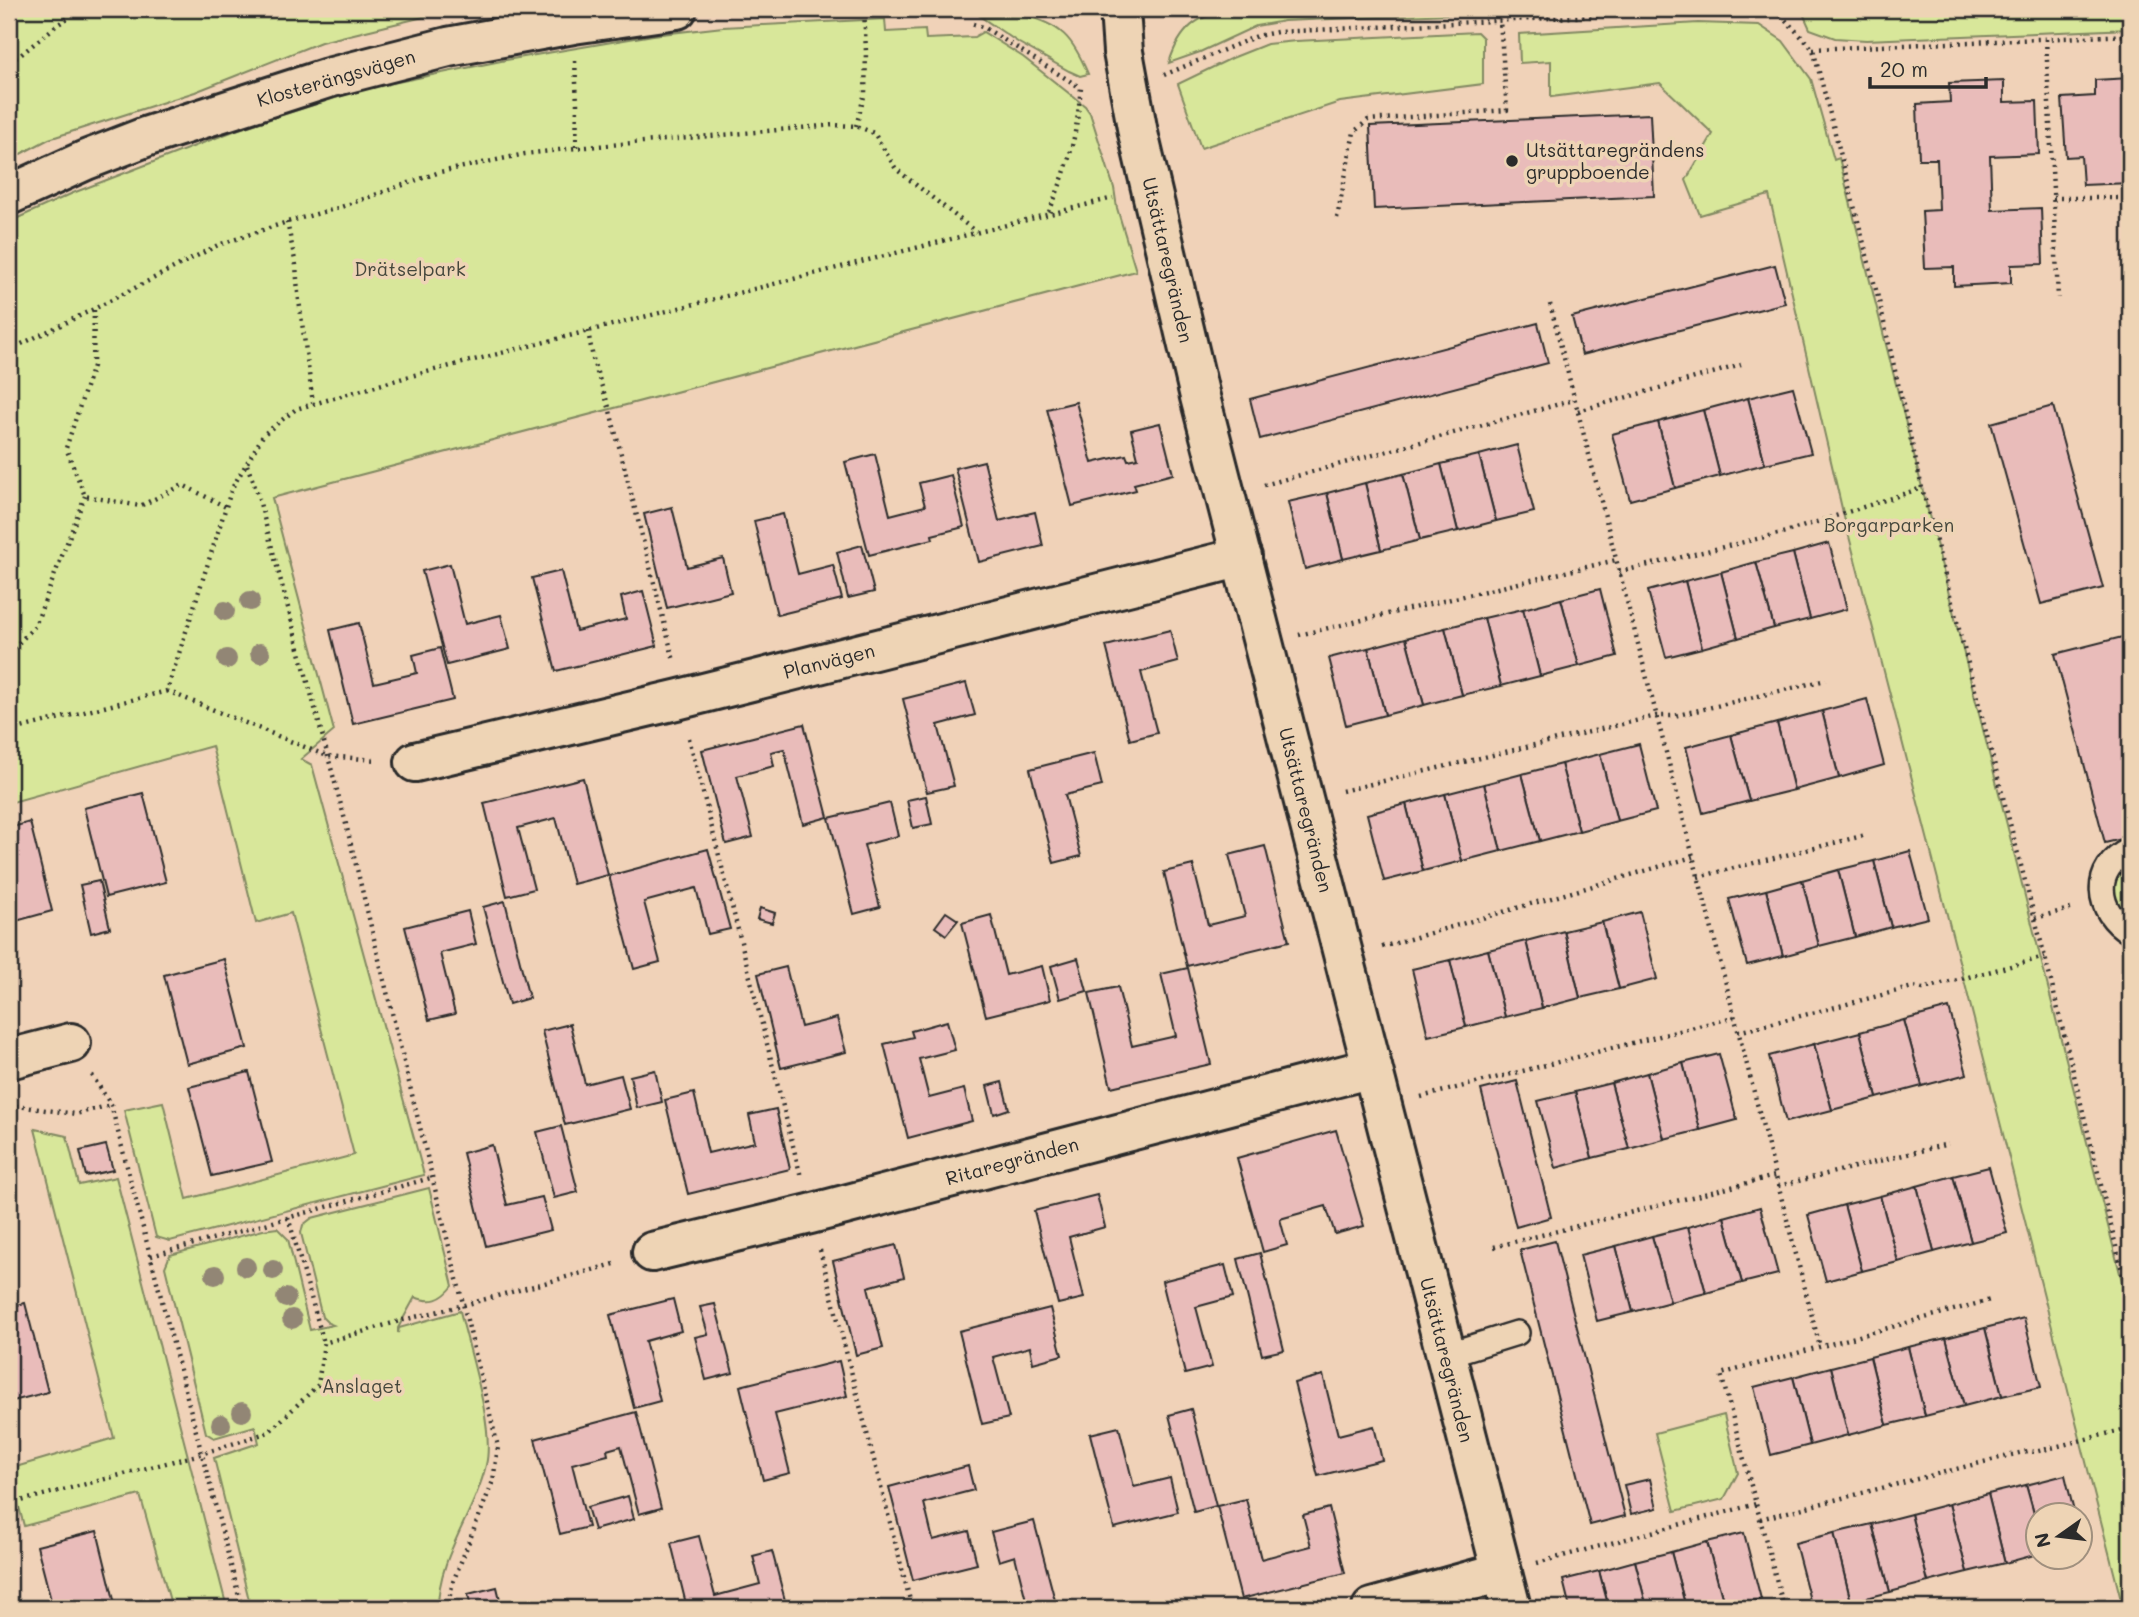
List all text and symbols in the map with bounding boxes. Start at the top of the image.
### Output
street label: Klosterängsvägen [254,43,418,112]
scale bar [1870,46,1985,90]
text: 20 m [1880,55,1928,82]
place label: Utsättaregrändens gruppboende [1526,137,1704,184]
marker: Utsättaregrändens gruppboende [1504,153,1520,169]
street label: Utsättaregränden [1137,175,1200,345]
park label: Drätselpark [354,256,466,281]
park label: Borgarparken [1824,512,1954,537]
street label: Planvägen [781,637,877,684]
street label: Utsättaregränden [1274,725,1339,895]
street label: Ritaregränden [943,1131,1081,1190]
street label: Utsättaregränden [1415,1275,1480,1445]
park label: Anslaget [322,1373,402,1398]
north arrow [2024,1502,2094,1572]
text: N [2028,1530,2056,1550]

